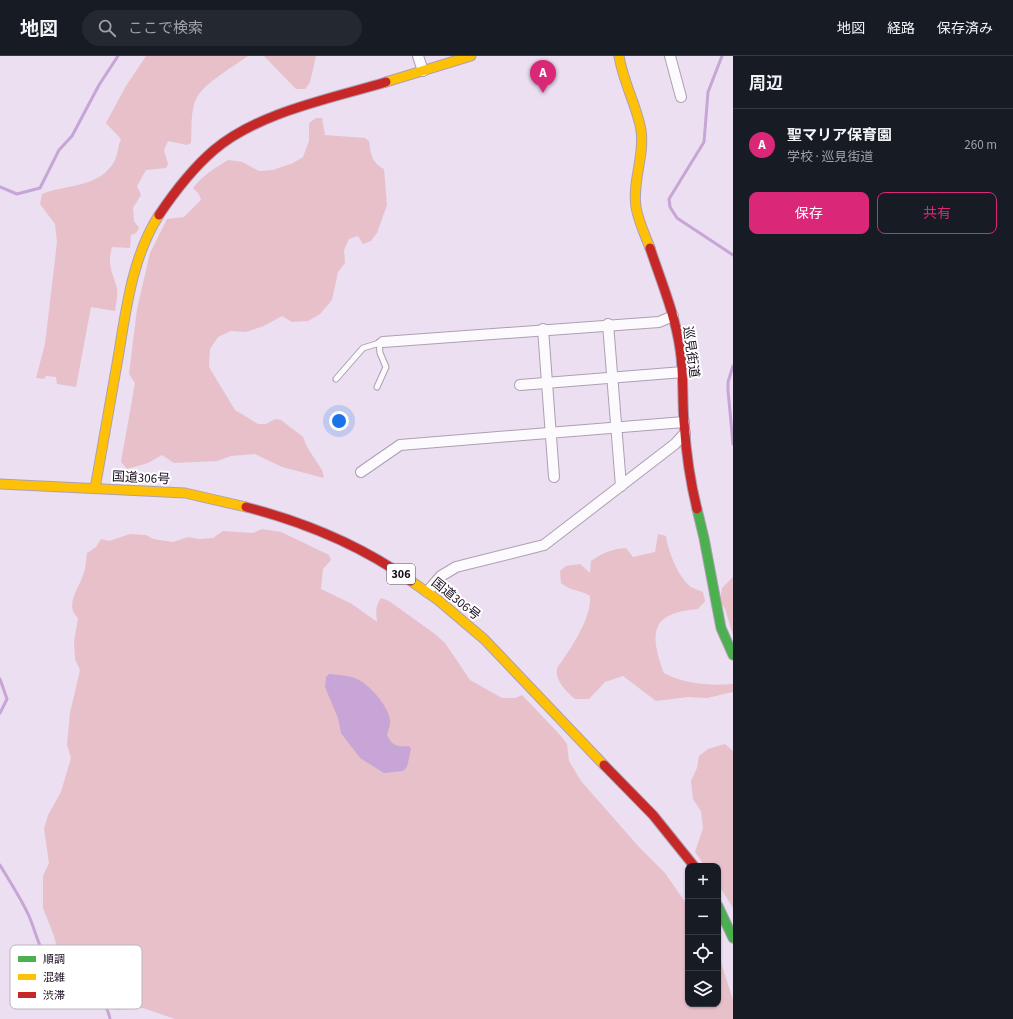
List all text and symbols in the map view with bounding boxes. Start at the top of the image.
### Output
search box [82,10,362,46]
text: 地図 [20,16,58,43]
icon: search [96,17,118,39]
text: ここで検索 [128,18,203,39]
text: 地図 [837,19,865,39]
text: 経路 [887,19,915,39]
text: 保存済み [937,19,993,39]
pin: A [530,60,556,93]
text: 周辺 [749,72,783,96]
text: 聖マリア保育園 [787,125,892,146]
text: A [758,136,766,154]
text: 260 m [964,136,997,154]
text: 学校 · 巡見街道 [787,148,873,166]
button: 保存 [749,192,869,234]
button: 共有 [877,192,997,234]
street label: 巡見街道 [678,325,704,379]
your location [329,411,349,431]
street label: 国道306号 [111,467,171,489]
road number: 306 [387,564,415,584]
street label: 国道306号 [428,574,484,624]
map controls [685,863,721,1007]
button: + [685,863,721,899]
button: − [685,899,721,935]
button: locate [685,935,721,971]
legend [10,945,142,1009]
text: 順調 [43,952,65,967]
text: 混雑 [43,970,65,985]
button: layers [685,971,721,1007]
text: 渋滞 [43,988,65,1003]

